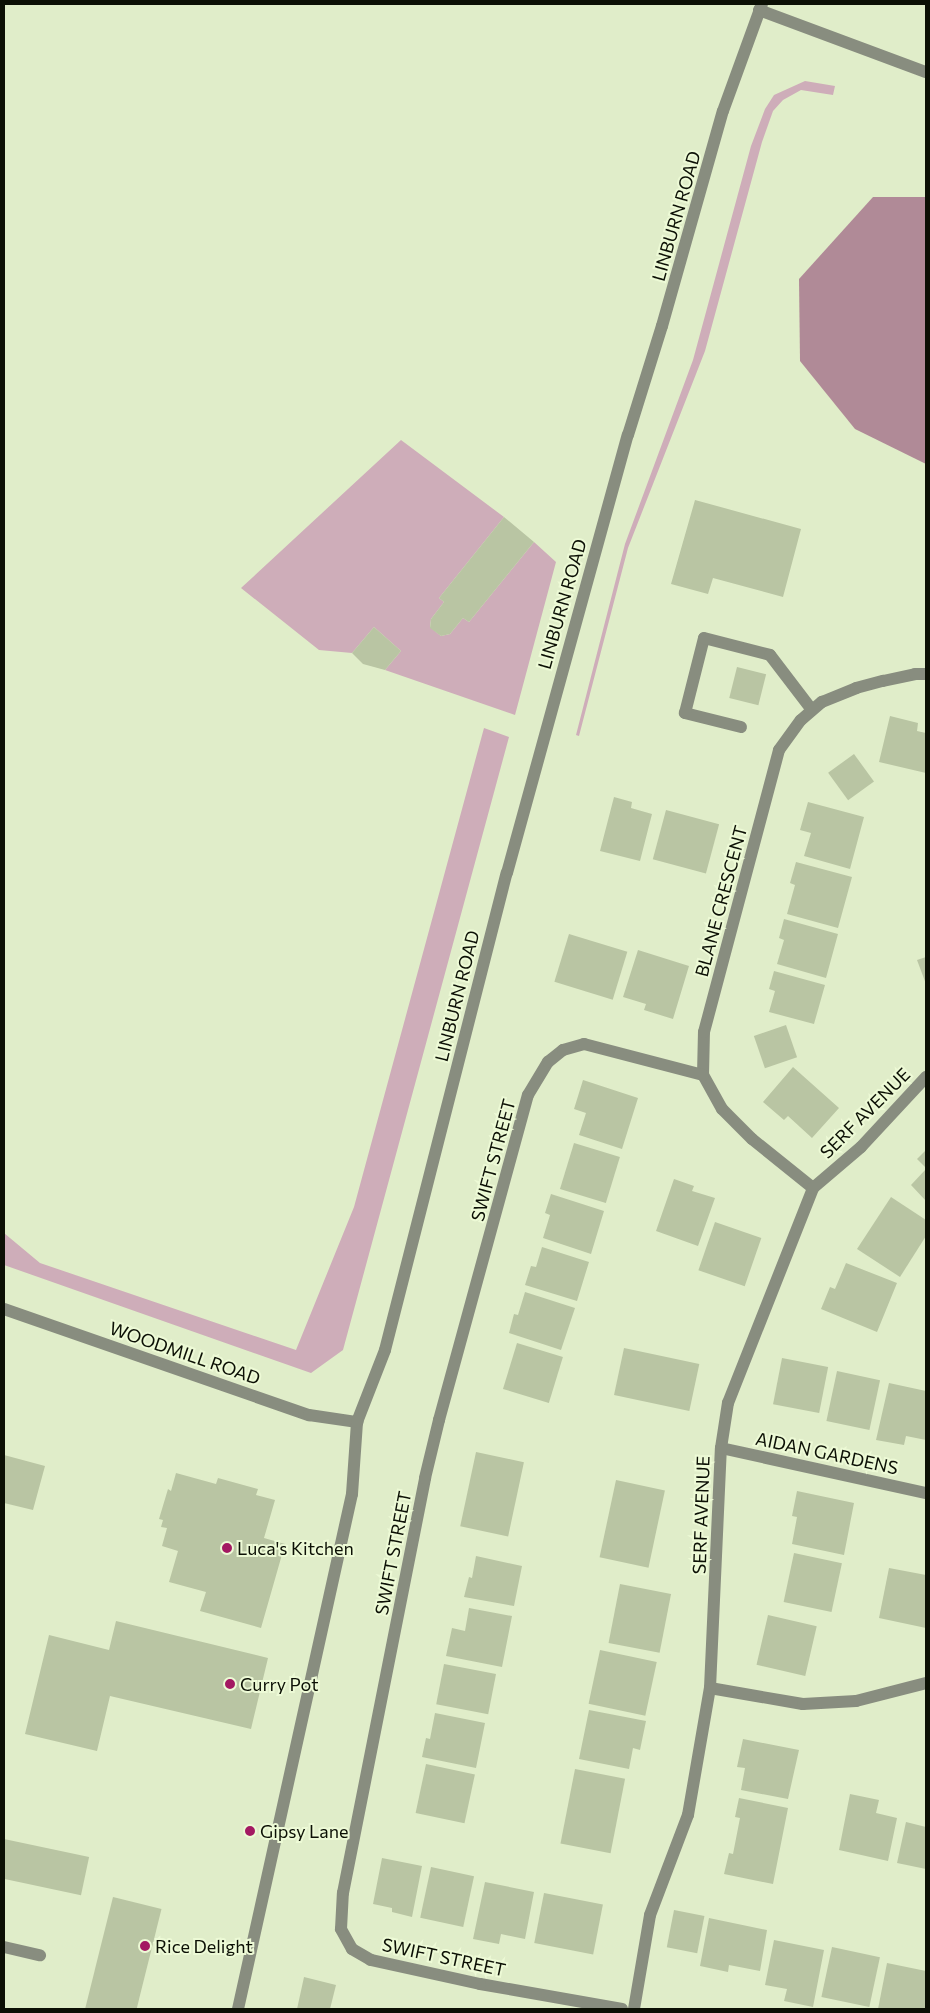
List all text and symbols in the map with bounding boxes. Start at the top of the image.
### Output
street label: LINBURN ROAD [647,148,705,284]
street label: LINBURN ROAD [533,536,591,672]
street label: BLANE CRESCENT [690,823,752,979]
street label: LINBURN ROAD [430,928,484,1064]
street label: SERF AVENUE [815,1063,915,1163]
street label: SWIFT STREET [466,1096,520,1224]
street label: WOODMILL ROAD [107,1317,263,1389]
street label: AIDAN GARDENS [754,1427,900,1479]
street label: SERF AVENUE [688,1455,714,1575]
street label: SWIFT STREET [370,1489,416,1617]
place label: Luca's Kitchen [237,1537,354,1559]
marker: Luca's Kitchen [221,1542,233,1554]
place label: Curry Pot [240,1673,319,1695]
marker: Curry Pot [224,1678,236,1690]
place label: Gipsy Lane [260,1820,349,1842]
marker: Gipsy Lane [244,1825,256,1837]
street label: SWIFT STREET [380,1933,508,1981]
place label: Rice Delight [155,1935,253,1957]
marker: Rice Delight [139,1940,151,1952]

